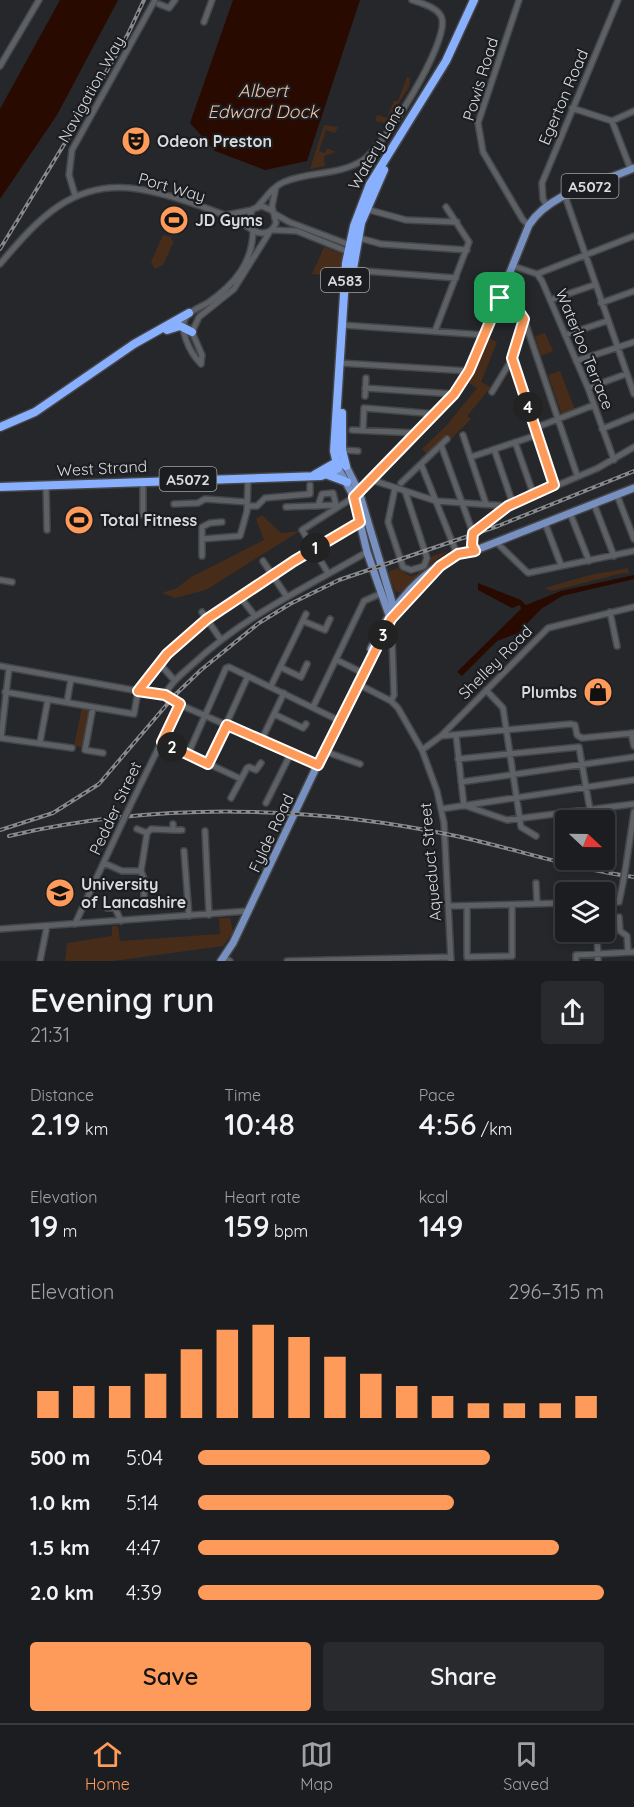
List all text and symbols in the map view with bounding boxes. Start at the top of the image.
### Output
street label: Navigation Way [53,32,129,146]
street label: Powis Road [458,35,502,123]
street label: Egerton Road [534,46,592,148]
water label: Albert Edward Dock [208,79,320,123]
street label: Watery Lane [343,101,409,193]
theatre icon: Odeon Preston [120,125,152,157]
place label: Odeon Preston [157,131,272,151]
street label: Port Way [136,168,208,206]
road number: A5072 [562,174,618,198]
sports icon: JD Gyms [158,204,190,236]
place label: JD Gyms [195,210,263,230]
road number: A583 [321,268,369,292]
pin [474,272,525,323]
icon: arrive [483,281,516,314]
street label: Waterloo Terrace [552,286,618,412]
pin: 4 [513,392,543,422]
text: 4 [523,397,533,417]
street label: West Strand [56,456,148,480]
road number: A5072 [160,467,216,491]
sports icon: Total Fitness [63,504,95,536]
place label: Total Fitness [100,510,197,530]
pin: 1 [300,533,330,563]
text: 1 [312,538,318,558]
pin: 3 [368,620,398,650]
street label: Shelley Road [454,621,536,703]
text: 3 [379,625,387,645]
shop icon: Plumbs [582,676,614,708]
place label: Plumbs [521,682,577,702]
pin: 2 [157,732,187,762]
text: 2 [167,737,177,757]
street label: Pedder Street [85,758,145,858]
street label: Fylde Road [244,790,298,876]
street label: Aqueduct Street [415,802,445,922]
north arrow [555,810,615,870]
map controls [555,810,615,942]
place label: University of Lancashire [81,874,186,912]
school or university icon: University of Lancashire [44,877,76,909]
button: layers [555,882,615,942]
text: Evening run [30,979,215,1020]
button: share [541,981,604,1044]
text: 21:31 [30,1022,70,1047]
text: Distance [30,1085,94,1105]
text: Time [224,1085,261,1105]
text: Pace [419,1085,455,1105]
text: 2.19 [30,1105,81,1143]
text: 10:48 [224,1105,295,1143]
text: 4:56 [419,1105,476,1143]
text: km [81,1119,108,1139]
text: /km [476,1119,512,1139]
text: Elevation [30,1187,97,1207]
text: Heart rate [224,1187,301,1207]
text: kcal [419,1187,449,1207]
text: 19 [30,1207,58,1245]
text: 159 [224,1207,270,1245]
text: 149 [419,1207,463,1245]
text: m [58,1221,77,1241]
text: bpm [270,1221,308,1241]
text: Elevation [30,1279,114,1304]
text: 296–315 m [508,1279,604,1304]
text: 500 m [30,1445,90,1470]
text: 5:04 [126,1445,163,1470]
text: 1.0 km [30,1490,90,1515]
text: 5:14 [126,1490,158,1515]
text: 1.5 km [30,1535,90,1560]
text: 4:47 [126,1535,160,1560]
text: 2.0 km [30,1580,94,1605]
text: 4:39 [126,1580,162,1605]
button: Save [30,1642,311,1711]
button: Share [323,1642,604,1711]
tab: Home [85,1738,130,1794]
tab: Map [300,1738,333,1794]
tab: Saved [503,1738,549,1794]

